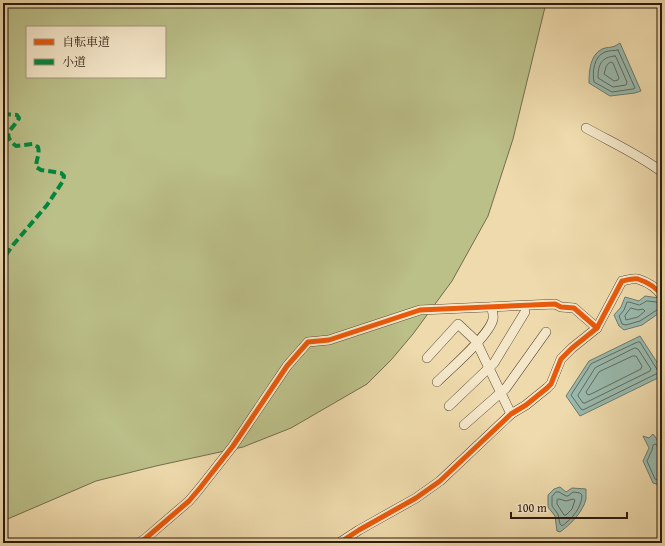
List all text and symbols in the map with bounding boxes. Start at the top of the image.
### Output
legend [26,26,166,78]
text: 自転車道 [62,33,110,50]
text: 小道 [62,53,86,70]
scale bar [511,494,627,520]
text: 100 m [517,499,547,516]

